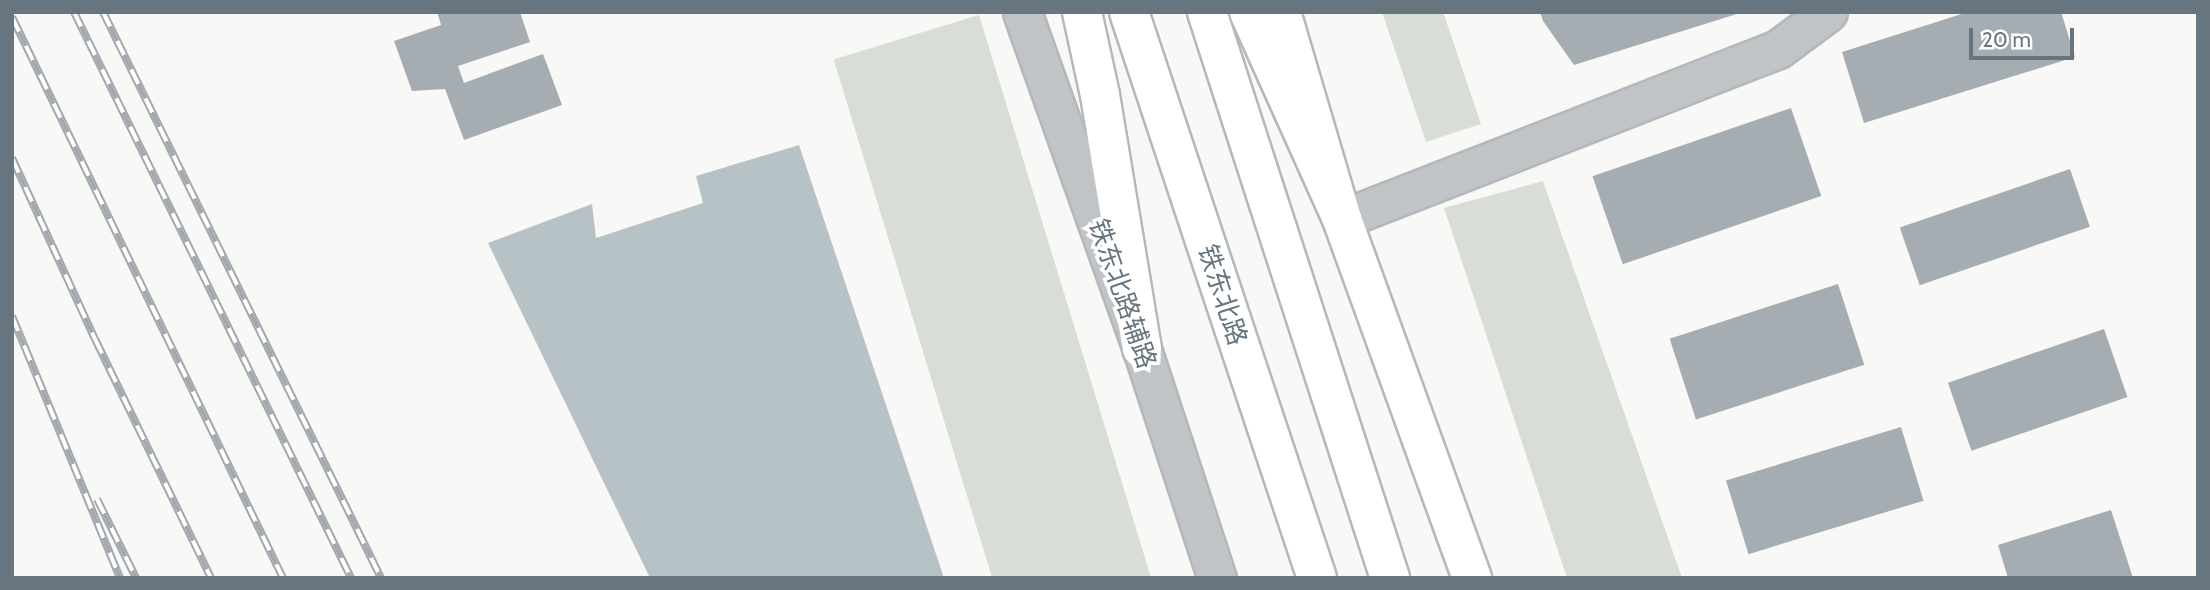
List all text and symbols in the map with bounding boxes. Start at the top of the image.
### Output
scale bar [1972,14,2077,58]
text: 20 m [1982,27,2031,52]
street label: 铁东北路辅路 [1082,215,1162,373]
street label: 铁东北路 [1191,241,1253,349]

